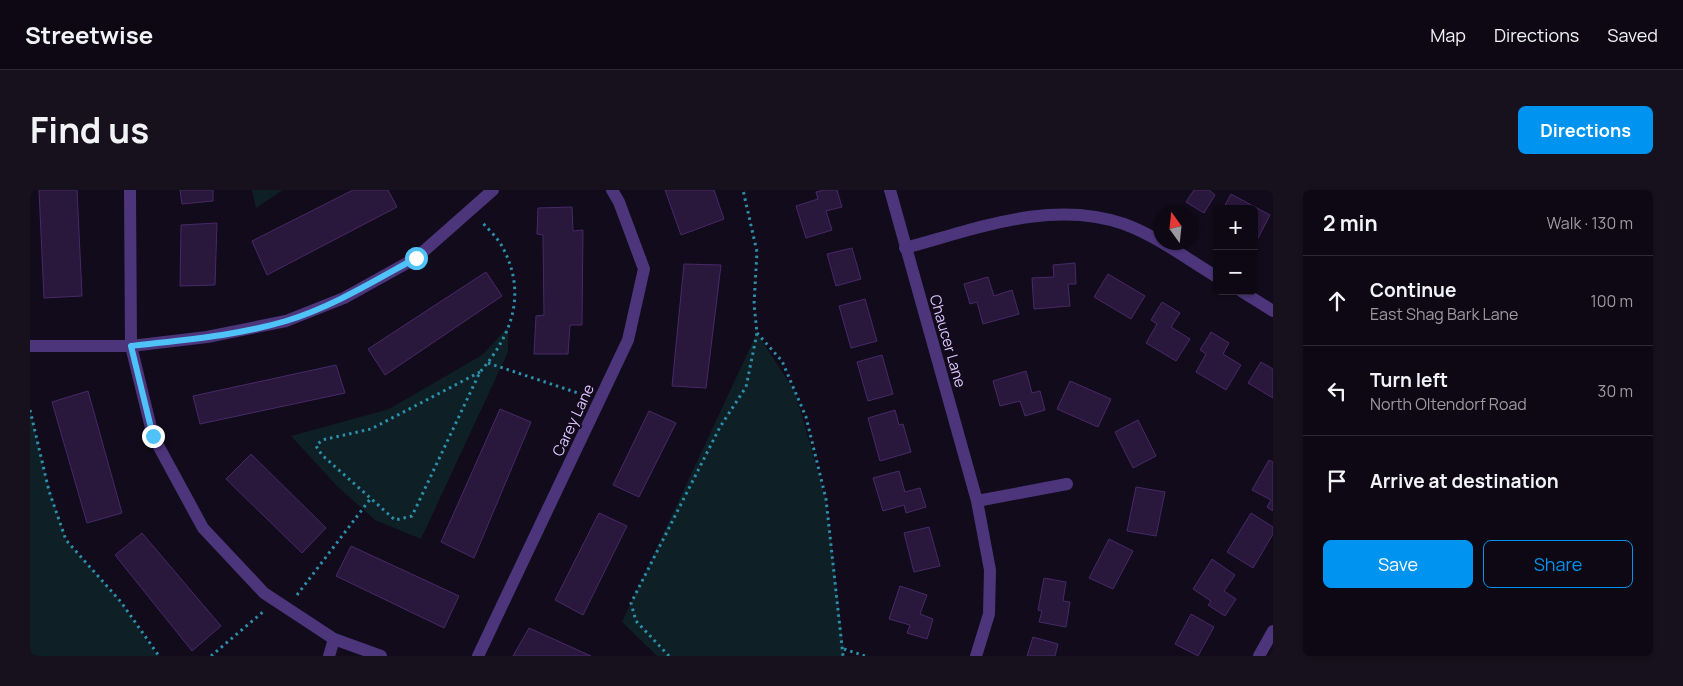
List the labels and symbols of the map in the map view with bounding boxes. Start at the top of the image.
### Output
north arrow [1153,205,1198,250]
route start [405,247,428,270]
street label: Chaucer Lane [925,292,971,390]
street label: Carey Lane [547,380,599,460]
route end [142,425,165,448]

